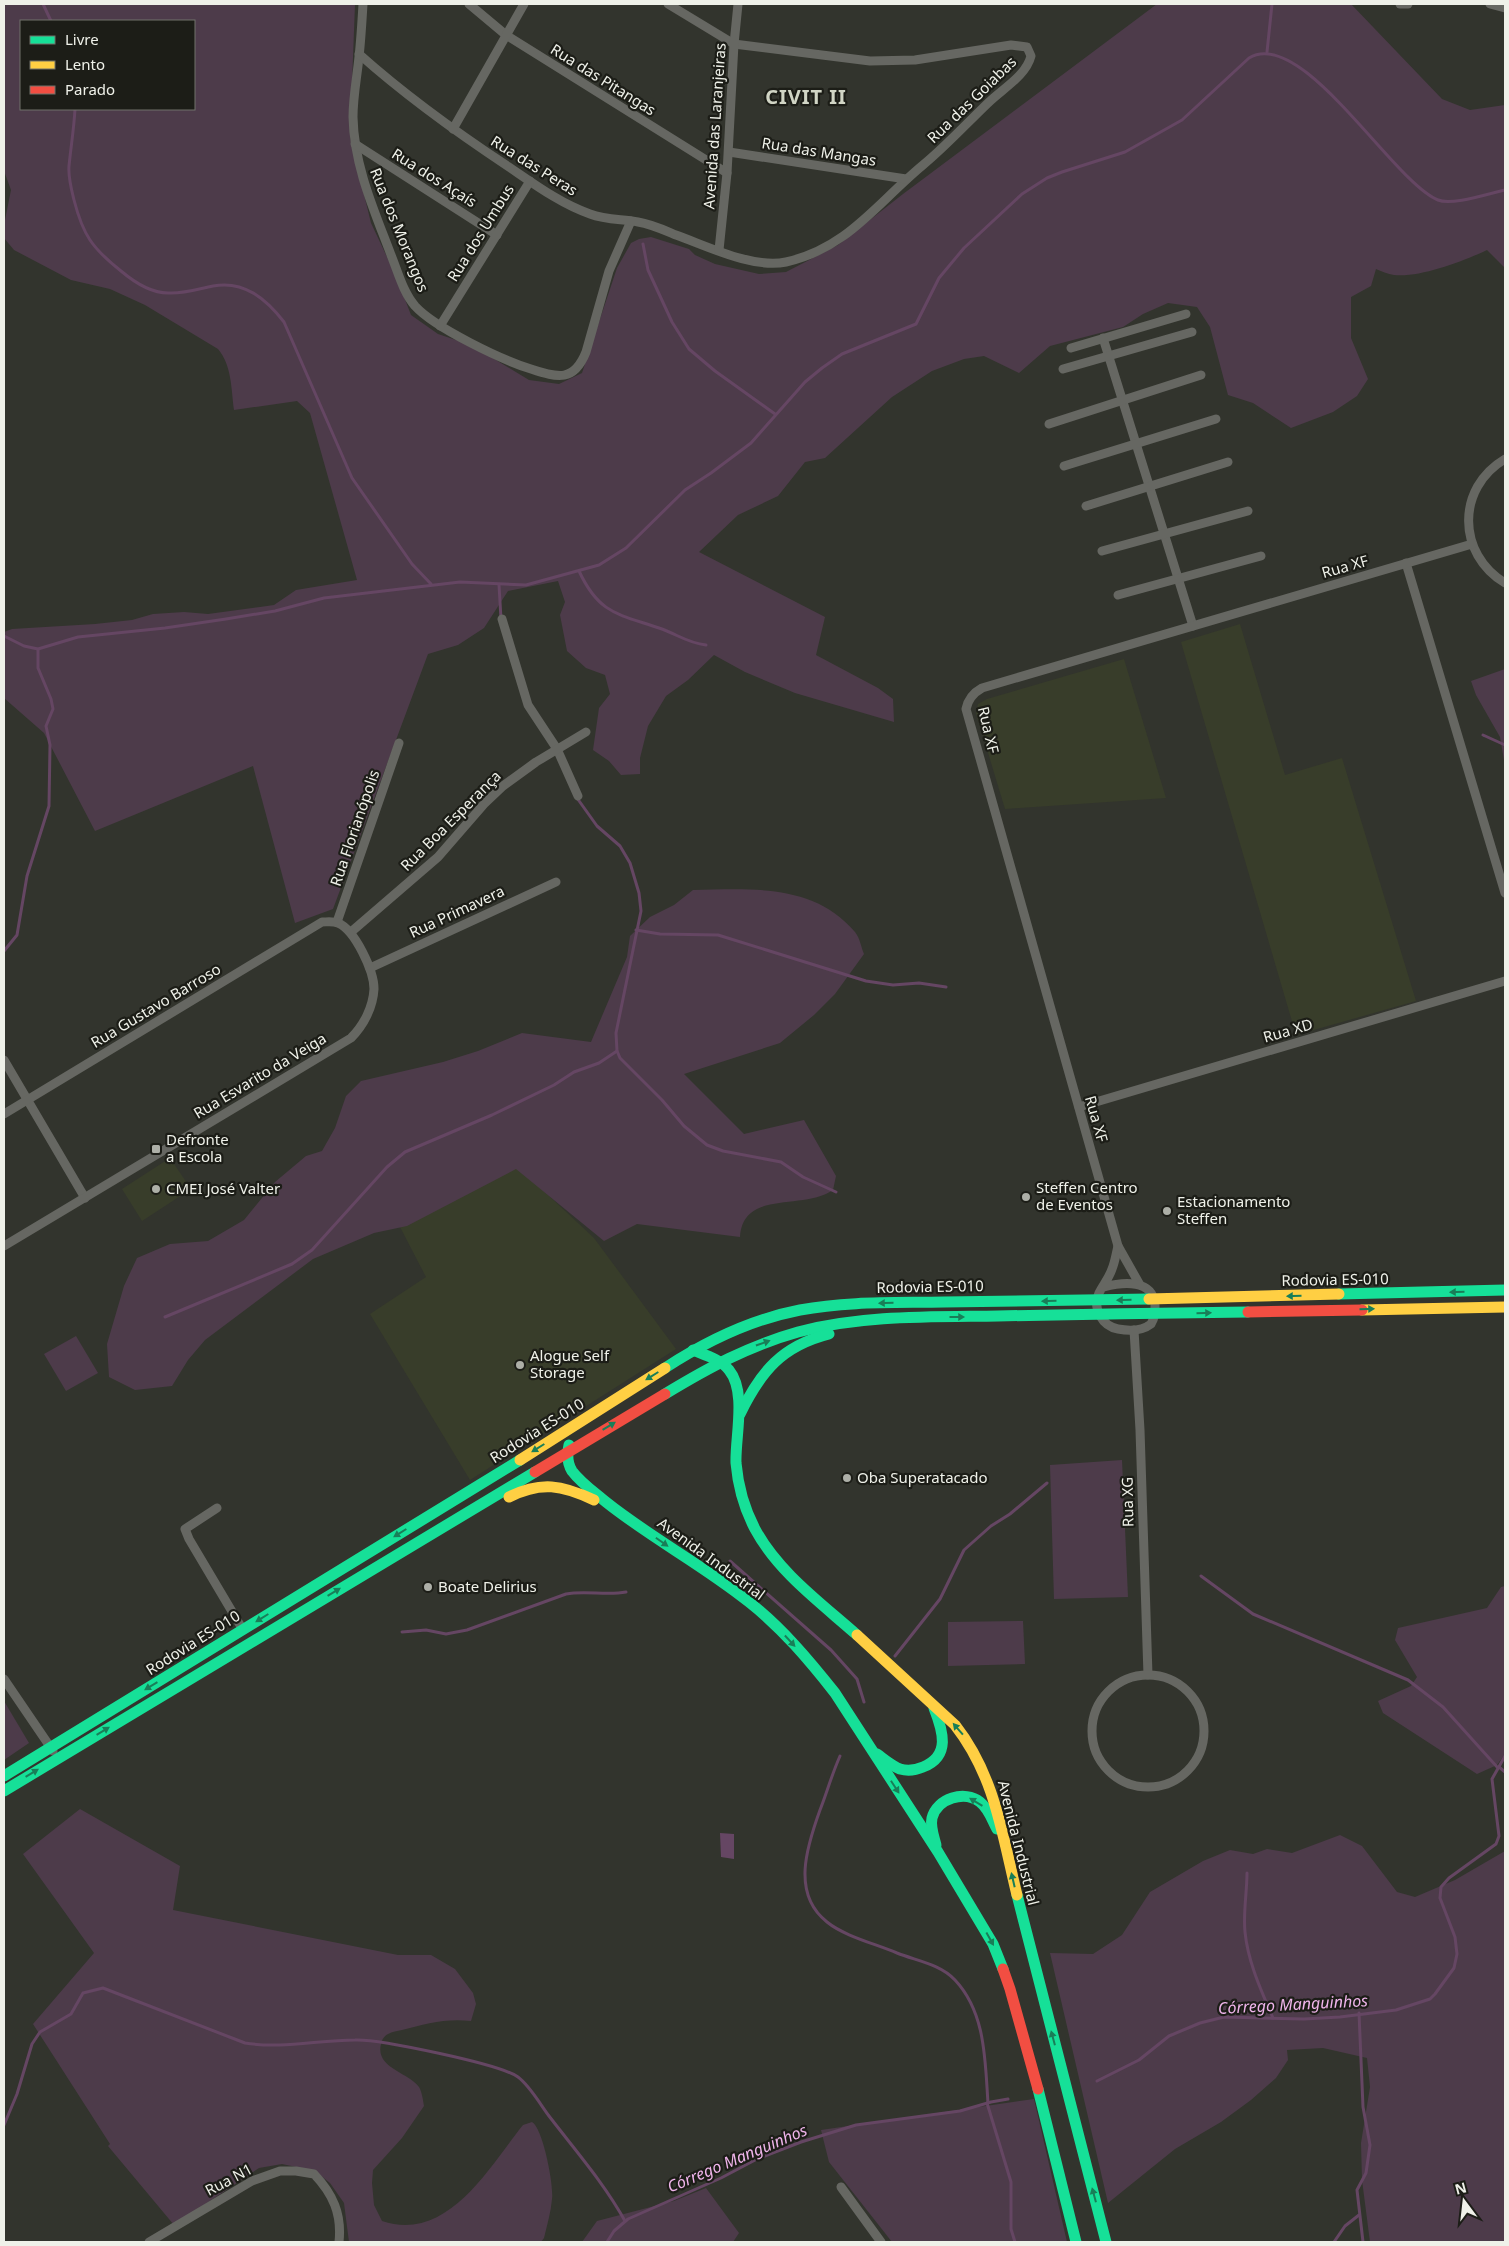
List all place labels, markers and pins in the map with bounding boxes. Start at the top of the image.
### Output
place label: Defronte a Escola [166,1129,229,1166]
marker: Defronte a Escola [150,1143,162,1155]
place label: Steffen Centro de Eventos [1036,1177,1138,1214]
place label: CMEI José Valter [166,1178,280,1198]
marker: CMEI José Valter [150,1183,162,1195]
marker: Steffen Centro de Eventos [1020,1191,1032,1203]
place label: Estacionamento Steffen [1177,1191,1290,1228]
marker: Estacionamento Steffen [1161,1205,1173,1217]
place label: Alogue Self Storage [530,1345,610,1382]
marker: Alogue Self Storage [514,1359,526,1371]
place label: Oba Superatacado [857,1467,988,1487]
marker: Oba Superatacado [841,1472,853,1484]
place label: Boate Delirius [438,1576,537,1596]
marker: Boate Delirius [422,1581,434,1593]

